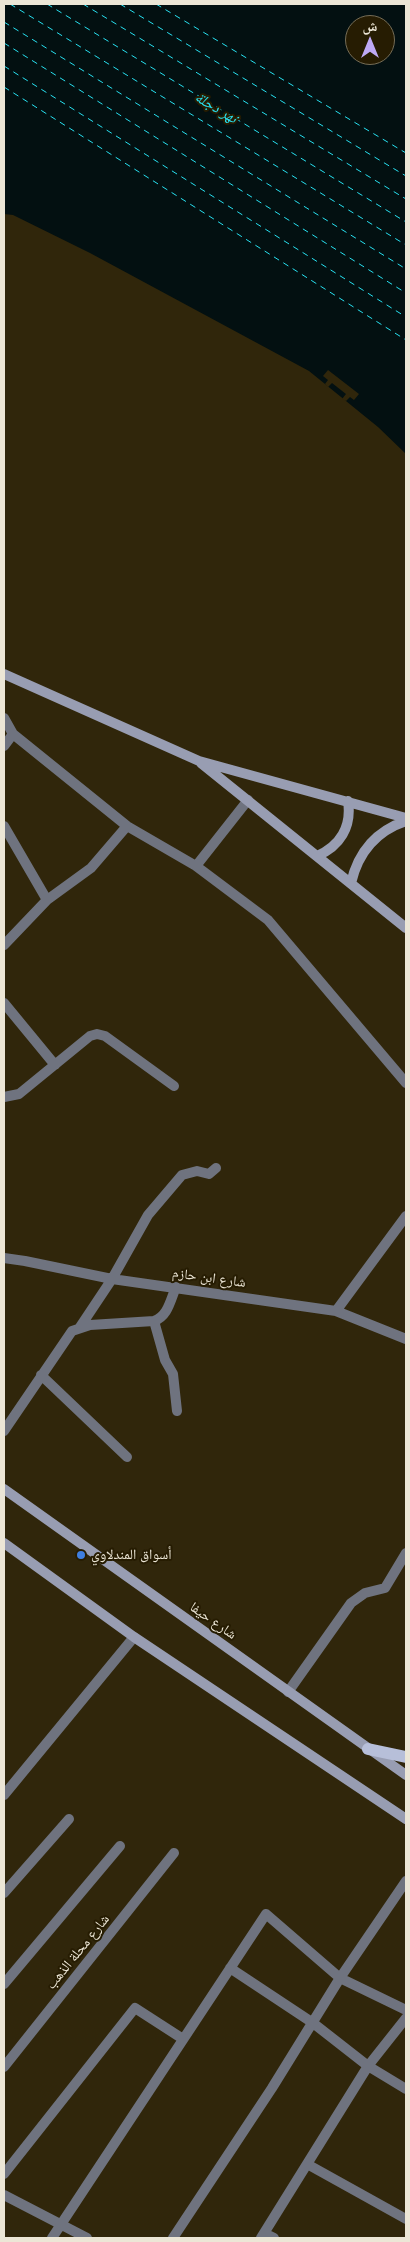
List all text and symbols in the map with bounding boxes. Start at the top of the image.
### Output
north arrow [345,15,395,65]
text: ش [363,17,377,35]
water label: نهر دجلة [192,88,240,128]
street label: شارع ابن حازم [171,1265,247,1291]
place label: أسواق المندلاوي [91,1547,171,1563]
marker: أسواق المندلاوي [75,1549,87,1561]
street label: شارع حيفا [186,1599,240,1643]
street label: شارع محلة الذهب [43,1911,113,1993]

